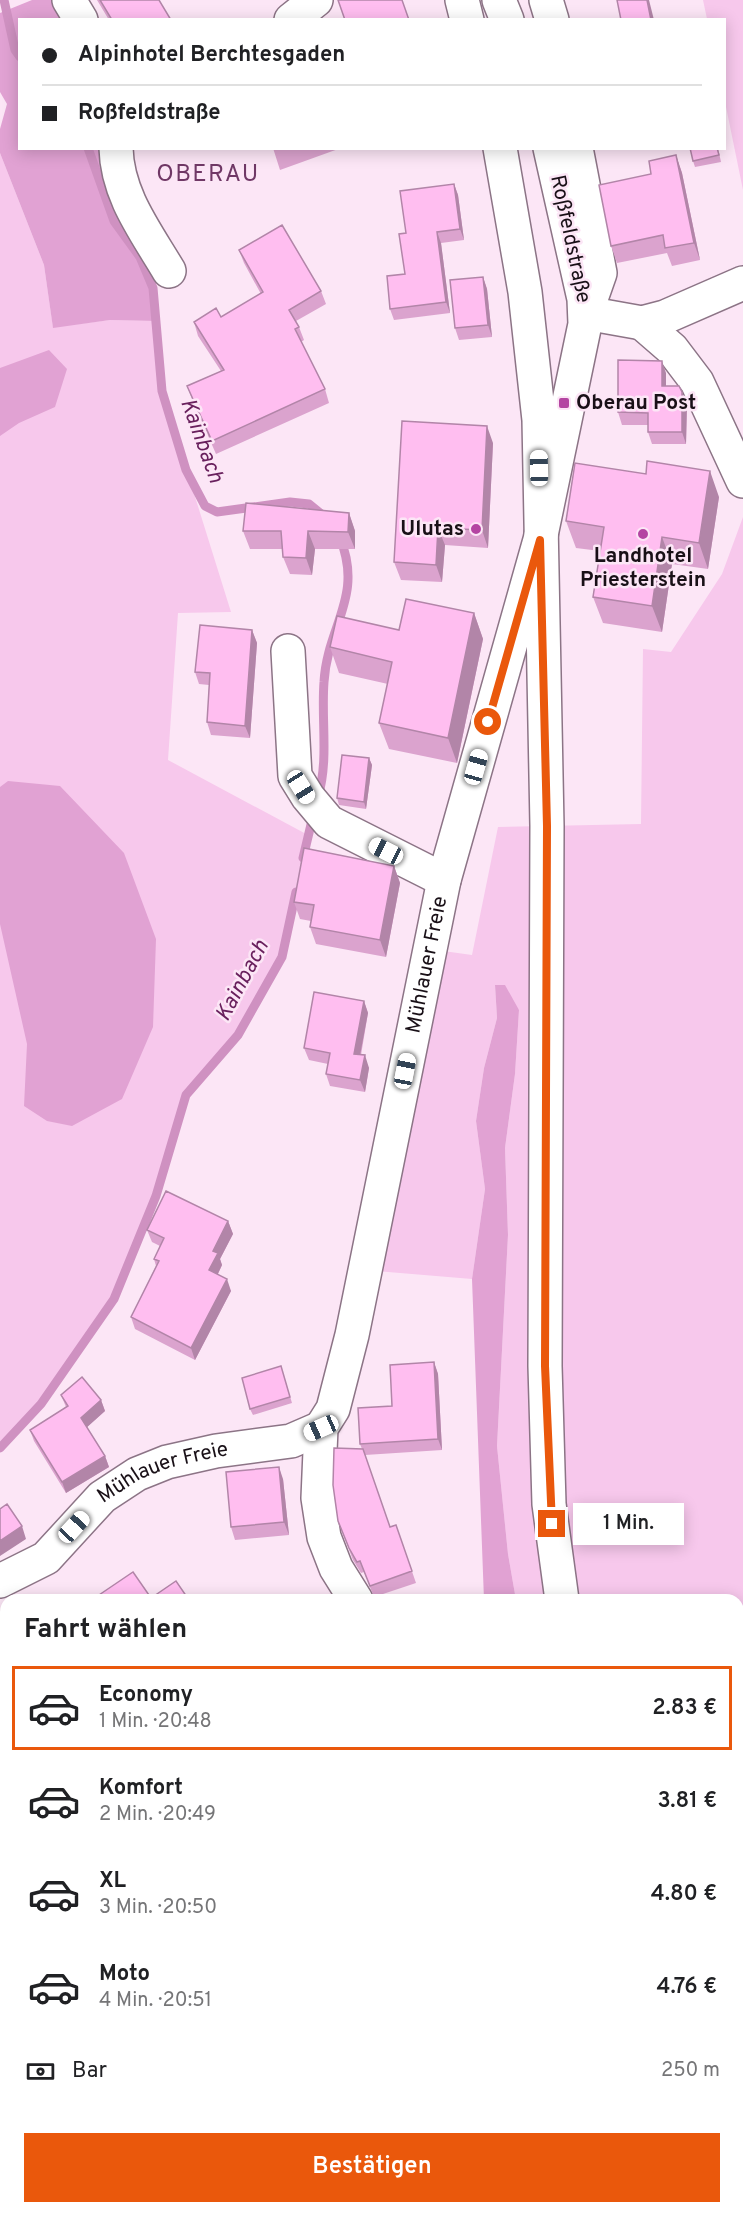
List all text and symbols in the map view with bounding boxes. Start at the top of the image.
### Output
text: Alpinhotel Berchtesgaden [78,42,345,69]
text: Roßfeldstraße [78,100,221,127]
district label: OBERAU [156,160,260,190]
street label: Roßfeldstraße [543,172,597,306]
place label: Oberau Post [576,390,696,417]
water label: Kainbach [173,395,229,487]
marker: Oberau Post [557,396,571,410]
car [530,450,548,486]
place label: Ulutas [400,516,464,543]
marker: Ulutas [469,522,483,536]
marker: Landhotel Priesterstein [636,527,650,541]
place label: Landhotel Priesterstein [580,543,706,594]
route start [474,708,501,735]
car [462,747,490,787]
car [284,767,318,807]
car [366,835,406,867]
street label: Mühlauer Freie [400,894,454,1036]
water label: Kainbach [210,936,276,1026]
car [393,1052,417,1090]
car [301,1412,341,1444]
street label: Mühlauer Freie [92,1436,230,1510]
callout: 1 Min. [573,1503,684,1545]
car [55,1508,93,1546]
route end [538,1510,565,1537]
text: 1 Min. [603,1511,654,1537]
text: Fahrt wählen [24,1613,187,1647]
icon: car [27,1681,81,1735]
text: Economy [99,1682,193,1709]
text: 2.83 € [652,1695,717,1722]
text: 1 Min. · 20:48 [99,1709,212,1735]
icon: car [27,1774,81,1828]
text: Komfort [99,1775,183,1802]
text: 3.81 € [657,1788,717,1815]
text: 2 Min. · 20:49 [99,1802,216,1828]
icon: car [27,1867,81,1921]
text: XL [99,1868,126,1895]
text: 4.80 € [651,1881,717,1908]
text: 3 Min. · 20:50 [99,1895,217,1921]
icon: car [27,1960,81,2014]
text: Moto [99,1961,150,1988]
text: 4.76 € [657,1974,717,2001]
text: 4 Min. · 20:51 [99,1988,212,2014]
icon: cash [24,2055,57,2088]
text: Bar [72,2058,107,2085]
text: 250 m [661,2058,720,2084]
button: Bestätigen [24,2133,720,2202]

